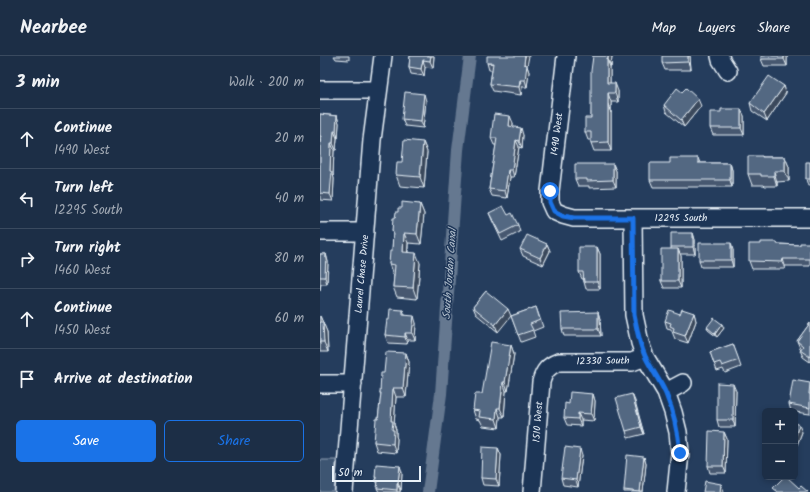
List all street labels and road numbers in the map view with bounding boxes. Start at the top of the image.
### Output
street label: 1490 West [546,112,568,156]
street label: 12295 South [655,210,707,226]
street label: Laurel Chase Drive [351,234,373,314]
street label: 12330 South [576,353,630,369]
street label: 1510 West [529,401,547,443]

